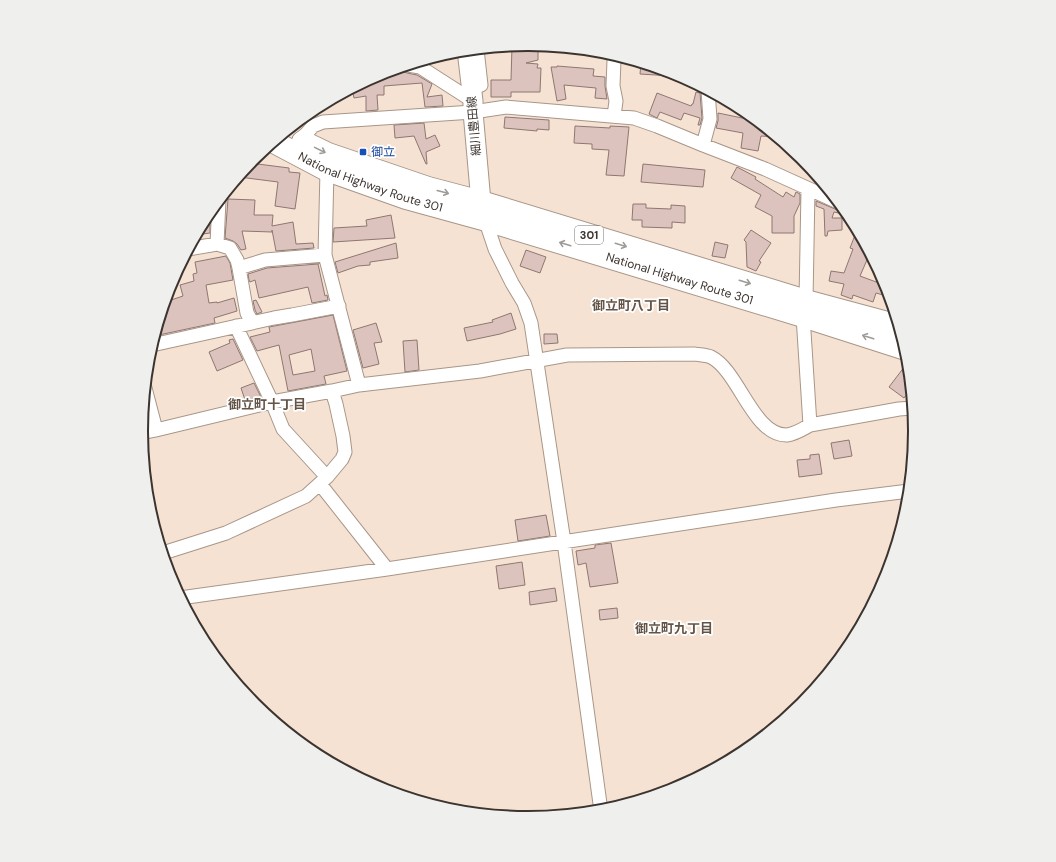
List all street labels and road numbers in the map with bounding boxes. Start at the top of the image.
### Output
street label: 細川豊田線 [463,95,485,157]
street label: National Highway Route 301 [295,148,445,216]
road number: 301 [575,226,603,244]
street label: National Highway Route 301 [604,249,755,308]

